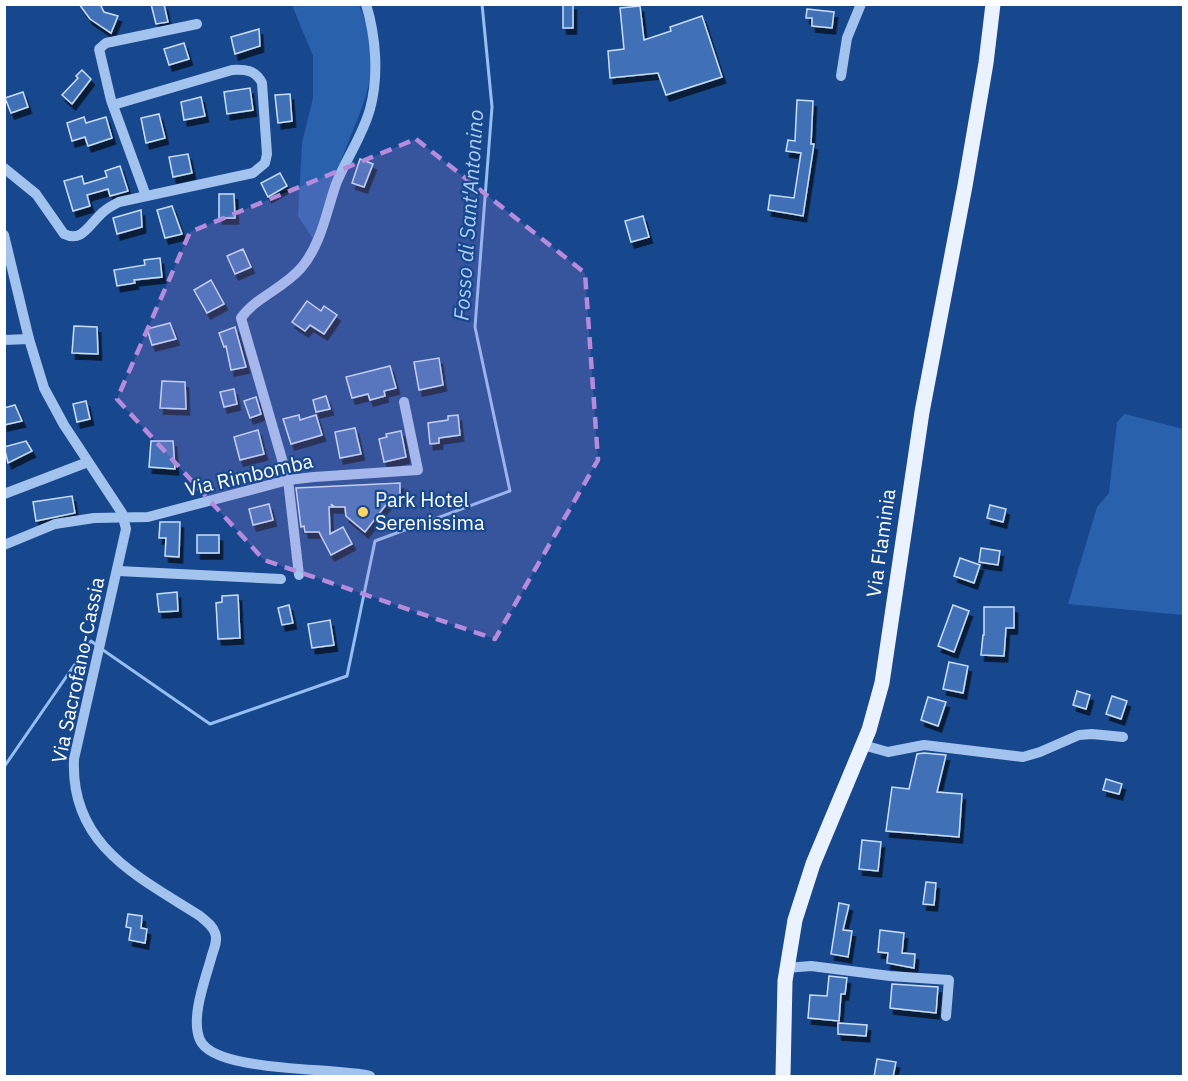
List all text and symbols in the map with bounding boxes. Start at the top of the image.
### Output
water label: Fosso di Sant'Antonino [447,109,489,321]
street label: Via Rimbomba [182,447,316,502]
place label: Park Hotel Serenissima [375,486,485,536]
street label: Via Flaminia [860,487,902,599]
marker: Park Hotel Serenissima [356,505,370,519]
street label: Via Sacrofano-Cassia [45,574,110,765]

